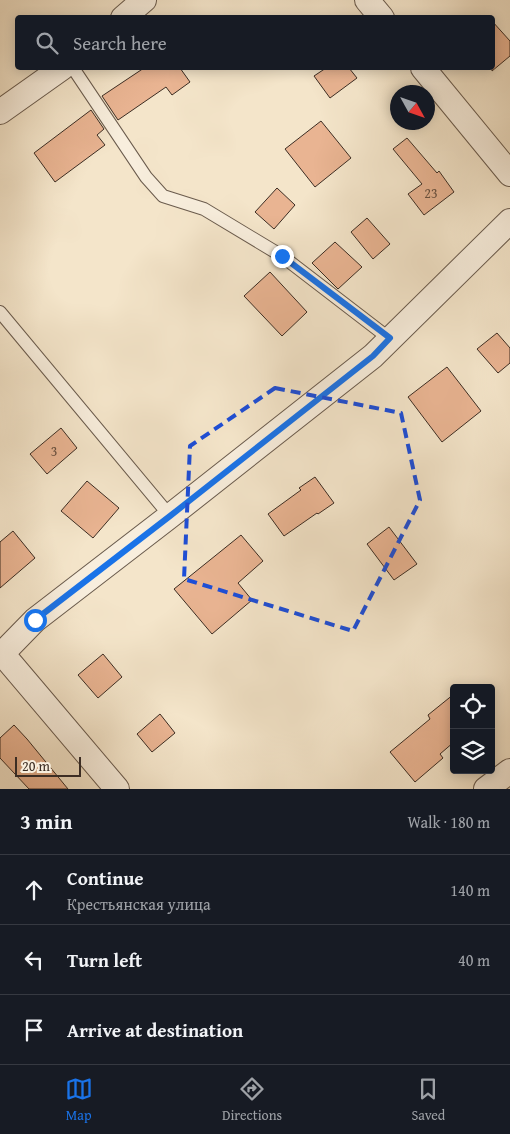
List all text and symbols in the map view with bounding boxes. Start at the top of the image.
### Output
search box [15,15,495,70]
icon: search [33,29,61,57]
text: Search here [73,29,167,57]
north arrow [390,85,435,130]
house number: 23 [424,183,438,203]
route end [271,245,294,268]
house number: 3 [51,441,57,461]
route start [24,609,47,632]
map controls [450,684,495,774]
button: locate [450,684,495,729]
button: layers [450,729,495,774]
scale bar [15,754,81,777]
text: 20 m [22,756,50,776]
text: 3 min [20,806,72,837]
text: Walk · 180 m [407,810,490,834]
text: Continue [67,864,144,892]
icon: ahead [20,876,48,904]
text: 140 m [450,878,490,902]
text: Крестьянская улица [67,892,211,916]
icon: left [20,946,48,974]
text: Turn left [67,946,142,974]
text: 40 m [458,948,490,972]
icon: arrive [20,1016,48,1044]
text: Arrive at destination [67,1016,243,1044]
tab: Map [65,1075,93,1125]
tab: Directions [222,1075,282,1125]
tab: Saved [411,1075,445,1125]

